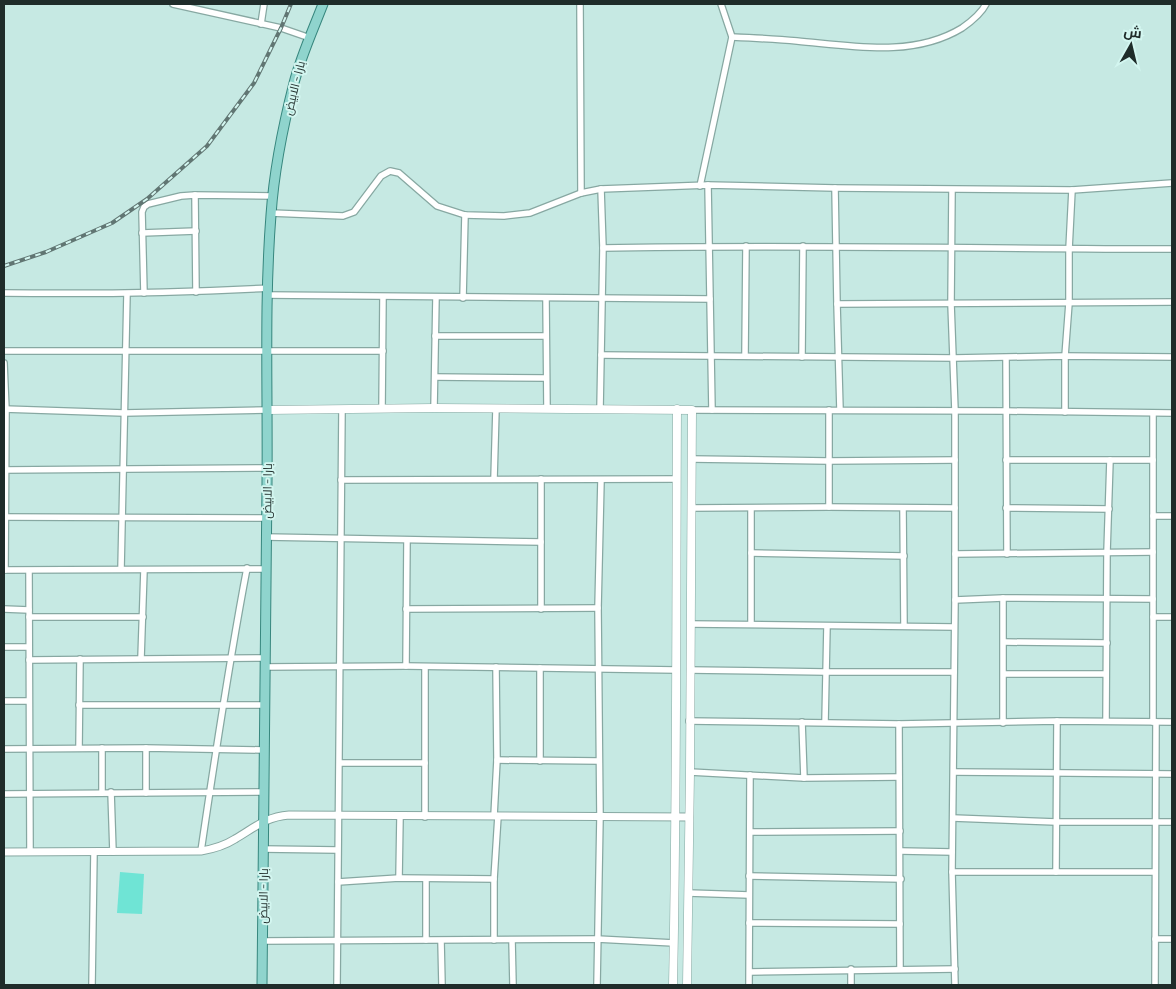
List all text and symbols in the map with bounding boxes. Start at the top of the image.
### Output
north arrow [1106,20,1156,70]
text: ش [1123,21,1143,42]
street label: بارا - الابيض [279,59,309,117]
street label: بارا - الابيض [258,463,276,519]
street label: بارا - الابيض [254,868,272,924]

